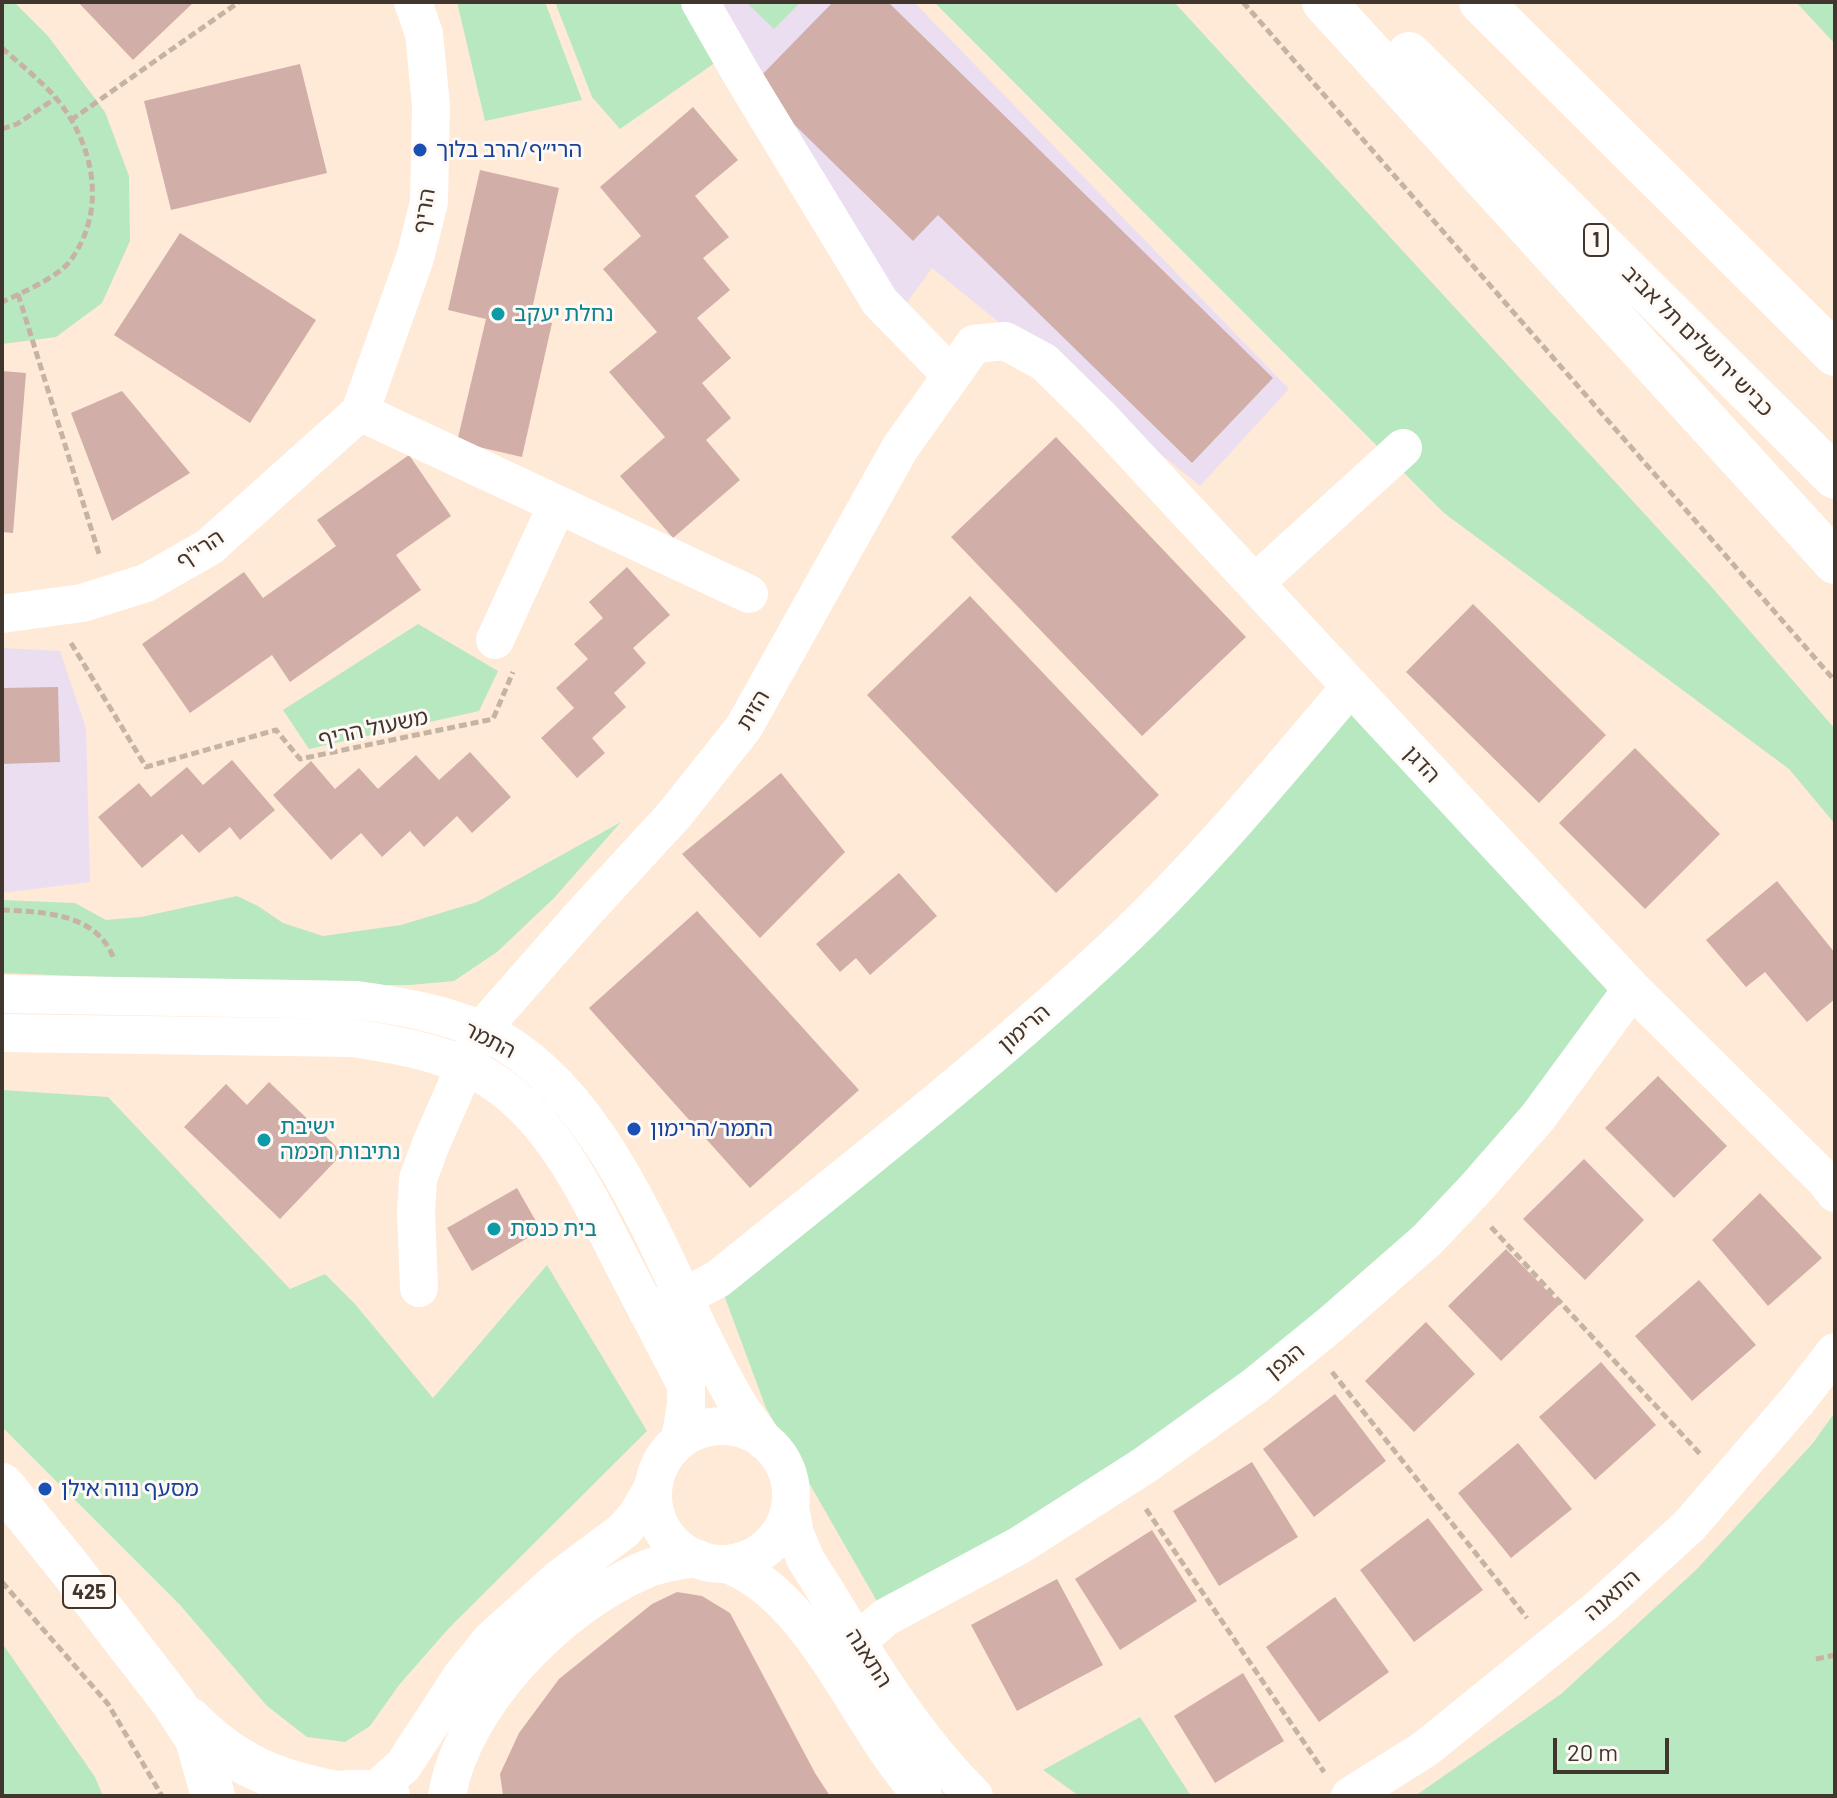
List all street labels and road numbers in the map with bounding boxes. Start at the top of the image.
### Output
street label: הריף [407,186,441,236]
road number: 1 [1584,224,1608,256]
street label: כביש ירושלים תל אביב [1617,260,1779,422]
street label: הרי"ף [171,524,229,574]
street label: הזית [731,685,775,735]
street label: משעול הריף [316,703,430,753]
street label: הדגן [1398,740,1446,788]
street label: הרימון [993,998,1055,1058]
street label: התמר [460,1016,520,1064]
street label: הגפן [1260,1338,1310,1384]
street label: התאנה [1579,1564,1645,1626]
road number: 425 [63,1576,115,1608]
street label: התאנה [840,1624,898,1692]

